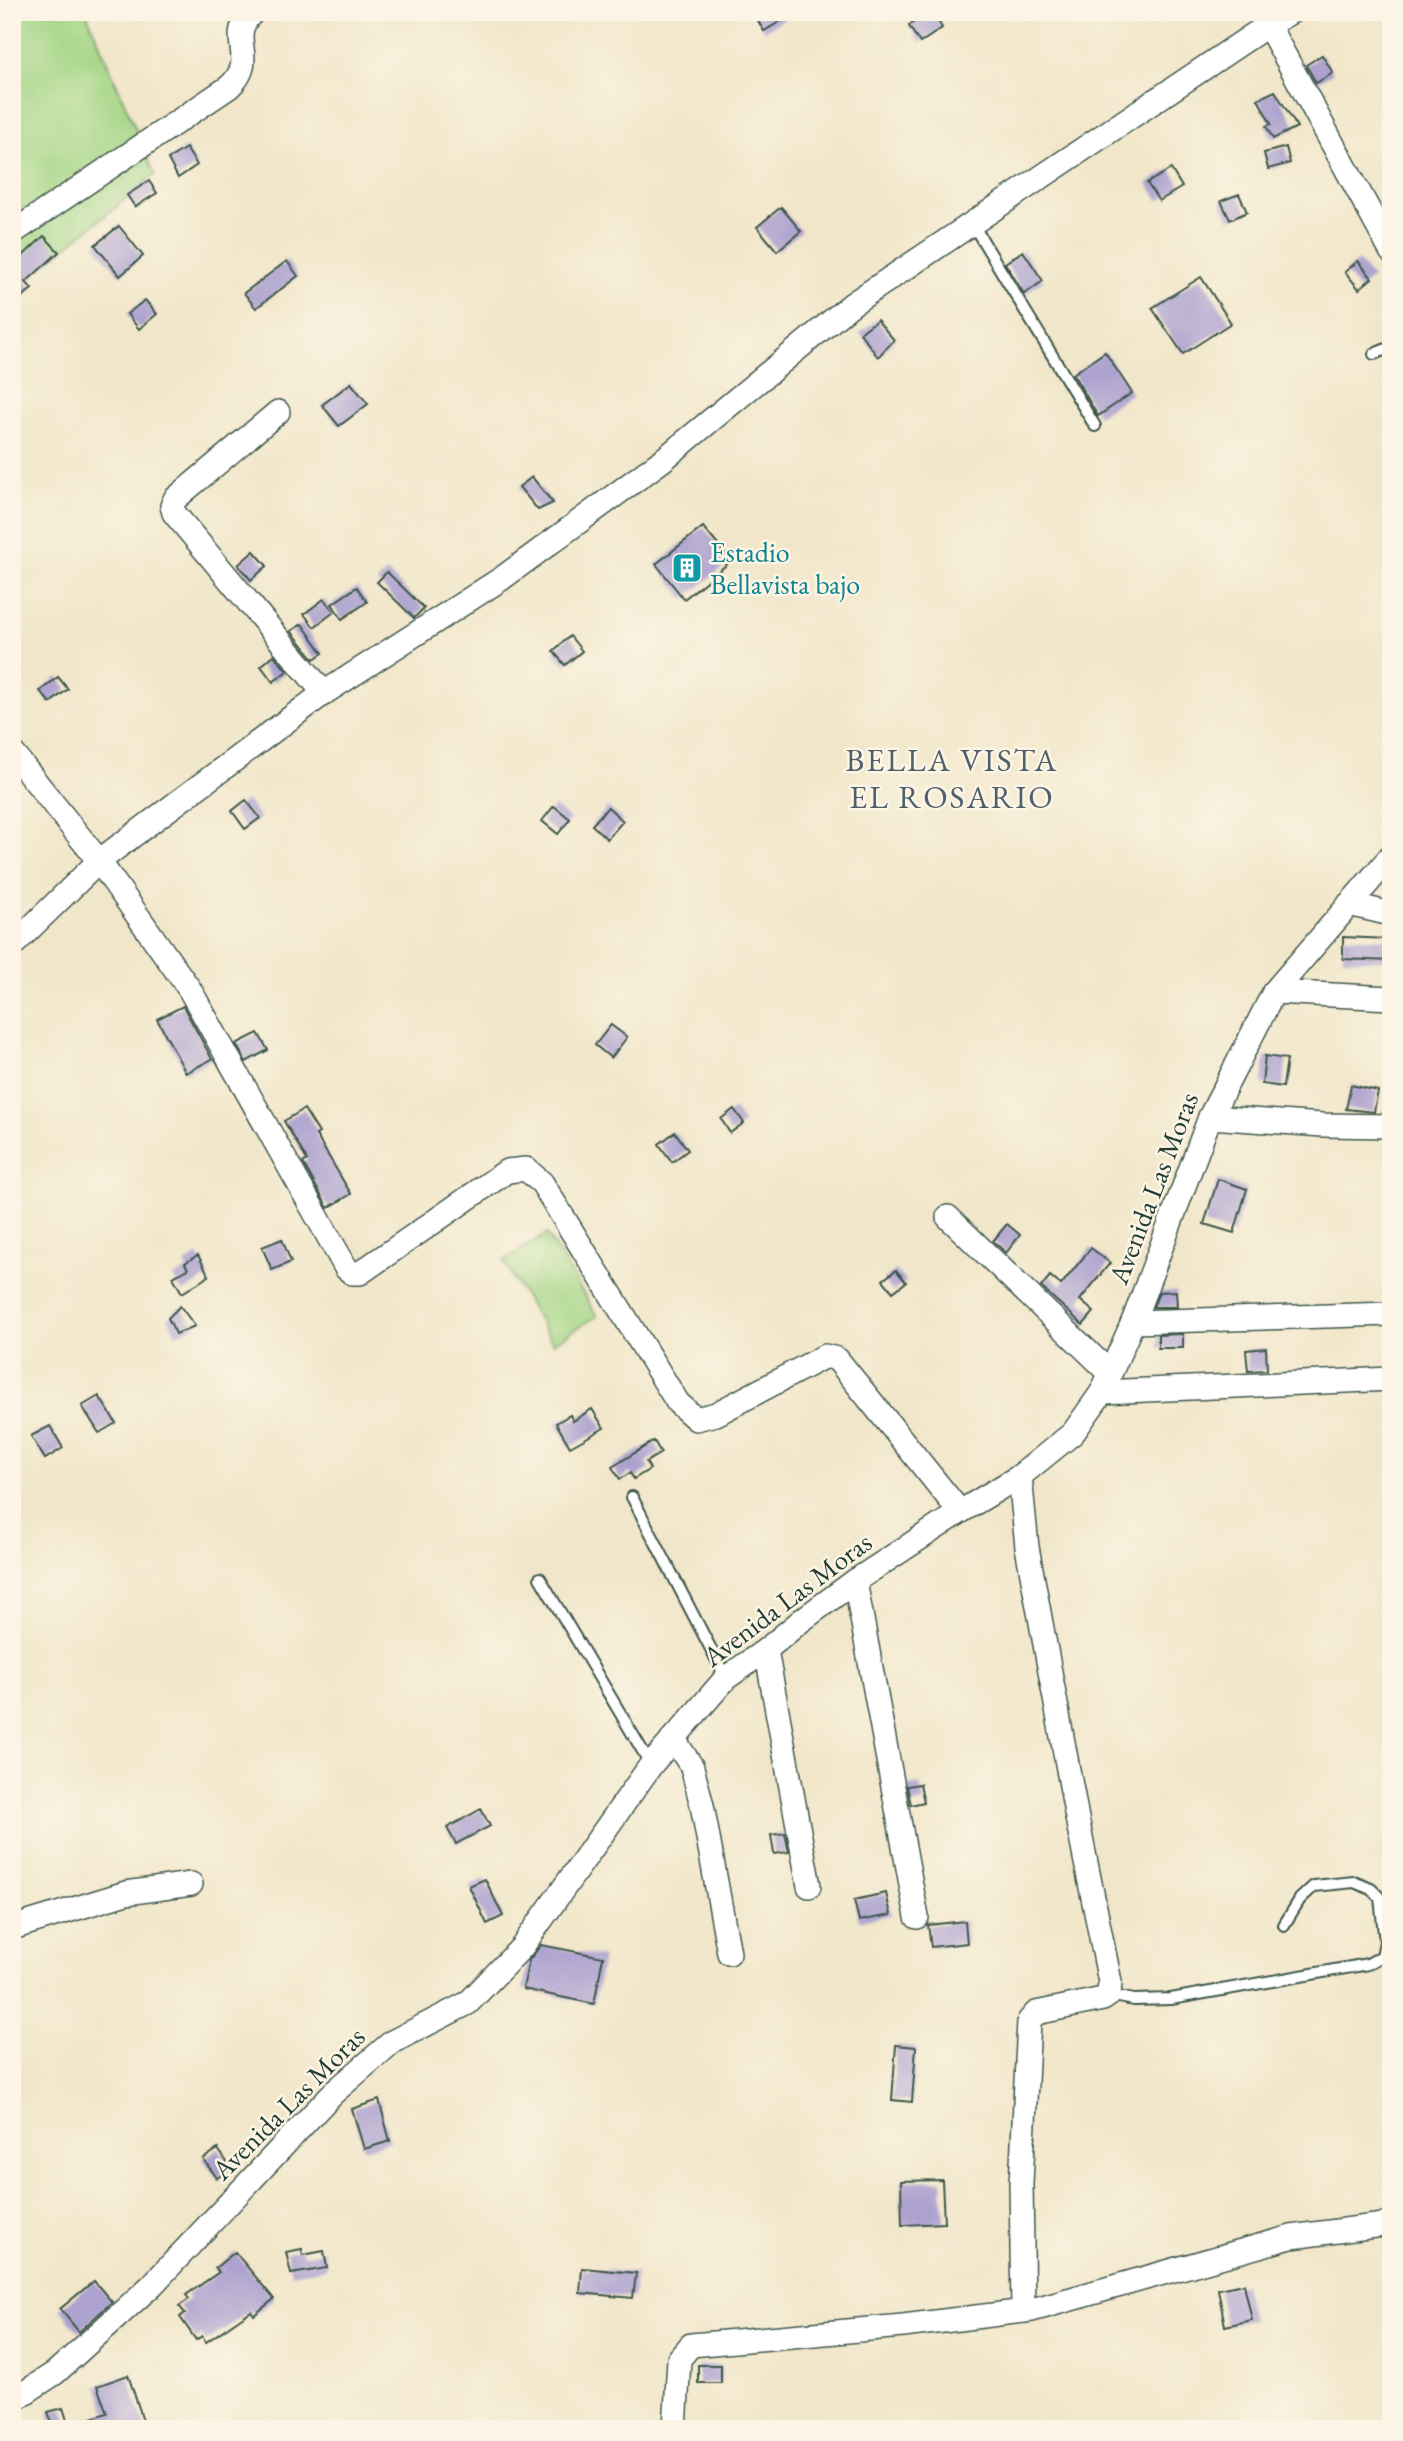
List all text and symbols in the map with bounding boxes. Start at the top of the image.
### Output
place label: Estadio Bellavista bajo [710,534,860,602]
building icon: Estadio Bellavista bajo [670,551,704,585]
district label: BELLA VISTA EL ROSARIO [846,739,1058,818]
street label: Avenida Las Moras [1100,1087,1206,1290]
street label: Avenida Las Moras [694,1524,879,1675]
street label: Avenida Las Moras [203,2019,372,2188]

